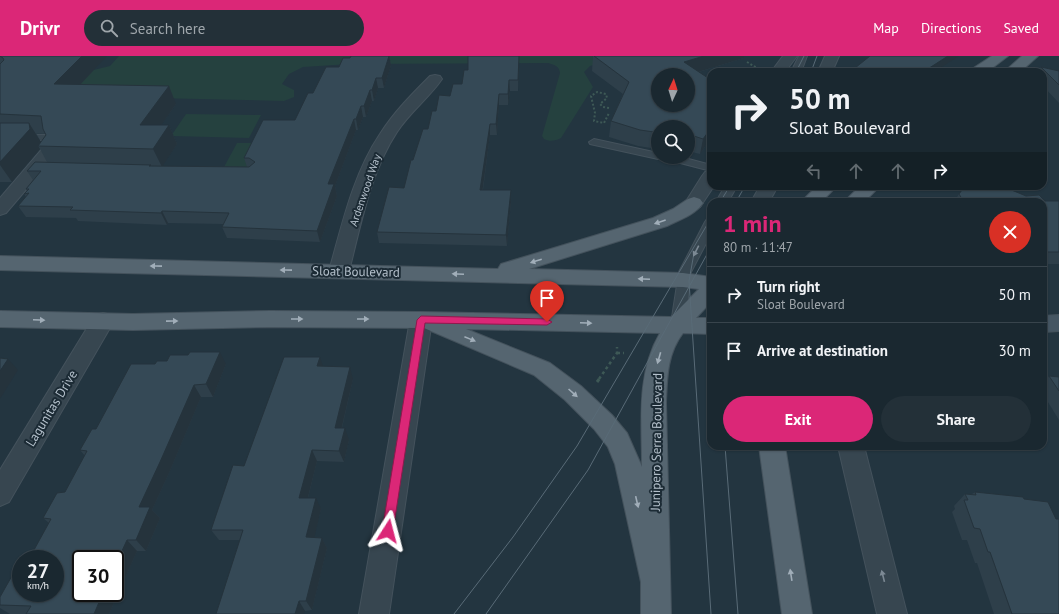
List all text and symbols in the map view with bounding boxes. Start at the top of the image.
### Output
search box [84,10,364,46]
text: Drivr [20,16,60,40]
icon: search [98,17,120,39]
text: Search here [130,19,205,38]
text: Map [873,19,899,37]
text: Directions [921,19,981,37]
text: Saved [1003,19,1039,37]
north arrow [651,68,695,112]
map controls [651,68,695,164]
text: 50 m [789,80,850,117]
icon: right [723,84,775,136]
text: Sloat Boulevard [789,116,911,139]
button: search [651,120,695,164]
street label: Ardenwood Way [346,151,384,228]
icon: left [803,160,825,182]
icon: ahead [845,160,867,182]
icon: ahead [887,160,909,182]
icon: right [929,160,951,182]
text: 1 min [723,208,782,239]
button: close [989,211,1031,253]
one-way arrow [654,219,666,225]
text: 80 m · 11:47 [723,239,793,256]
one-way arrow [693,245,699,257]
one-way arrow [530,258,542,264]
street label: Sloat Boulevard [312,262,400,281]
one-way arrow [150,263,162,270]
one-way arrow [280,266,292,273]
one-way arrow [451,271,464,277]
one-way arrow [637,276,650,282]
text: Turn right [757,277,820,296]
pin [530,281,564,322]
icon: right [723,284,745,306]
text: 50 m [998,285,1031,304]
icon: arrive [536,287,558,309]
text: Sloat Boulevard [757,296,845,313]
one-way arrow [33,316,45,323]
one-way arrow [291,316,304,322]
one-way arrow [357,316,370,322]
one-way arrow [166,318,179,324]
one-way arrow [580,320,593,326]
one-way arrow [465,337,477,343]
icon: arrive [723,340,745,362]
text: Arrive at destination [757,341,888,360]
text: 30 m [998,341,1031,360]
one-way arrow [656,352,662,364]
street label: Lagunitas Drive [22,367,81,450]
street label: Junipero Serra Boulevard [647,373,666,512]
one-way arrow [568,389,578,398]
button: Exit [723,396,873,442]
button: Share [881,396,1031,442]
one-way arrow [635,496,641,508]
position arrow [367,510,409,552]
speed limit sign: 30 [72,550,124,602]
text: 27 [27,558,49,584]
one-way arrow [788,569,794,582]
one-way arrow [880,570,886,582]
text: km/h [27,579,49,592]

